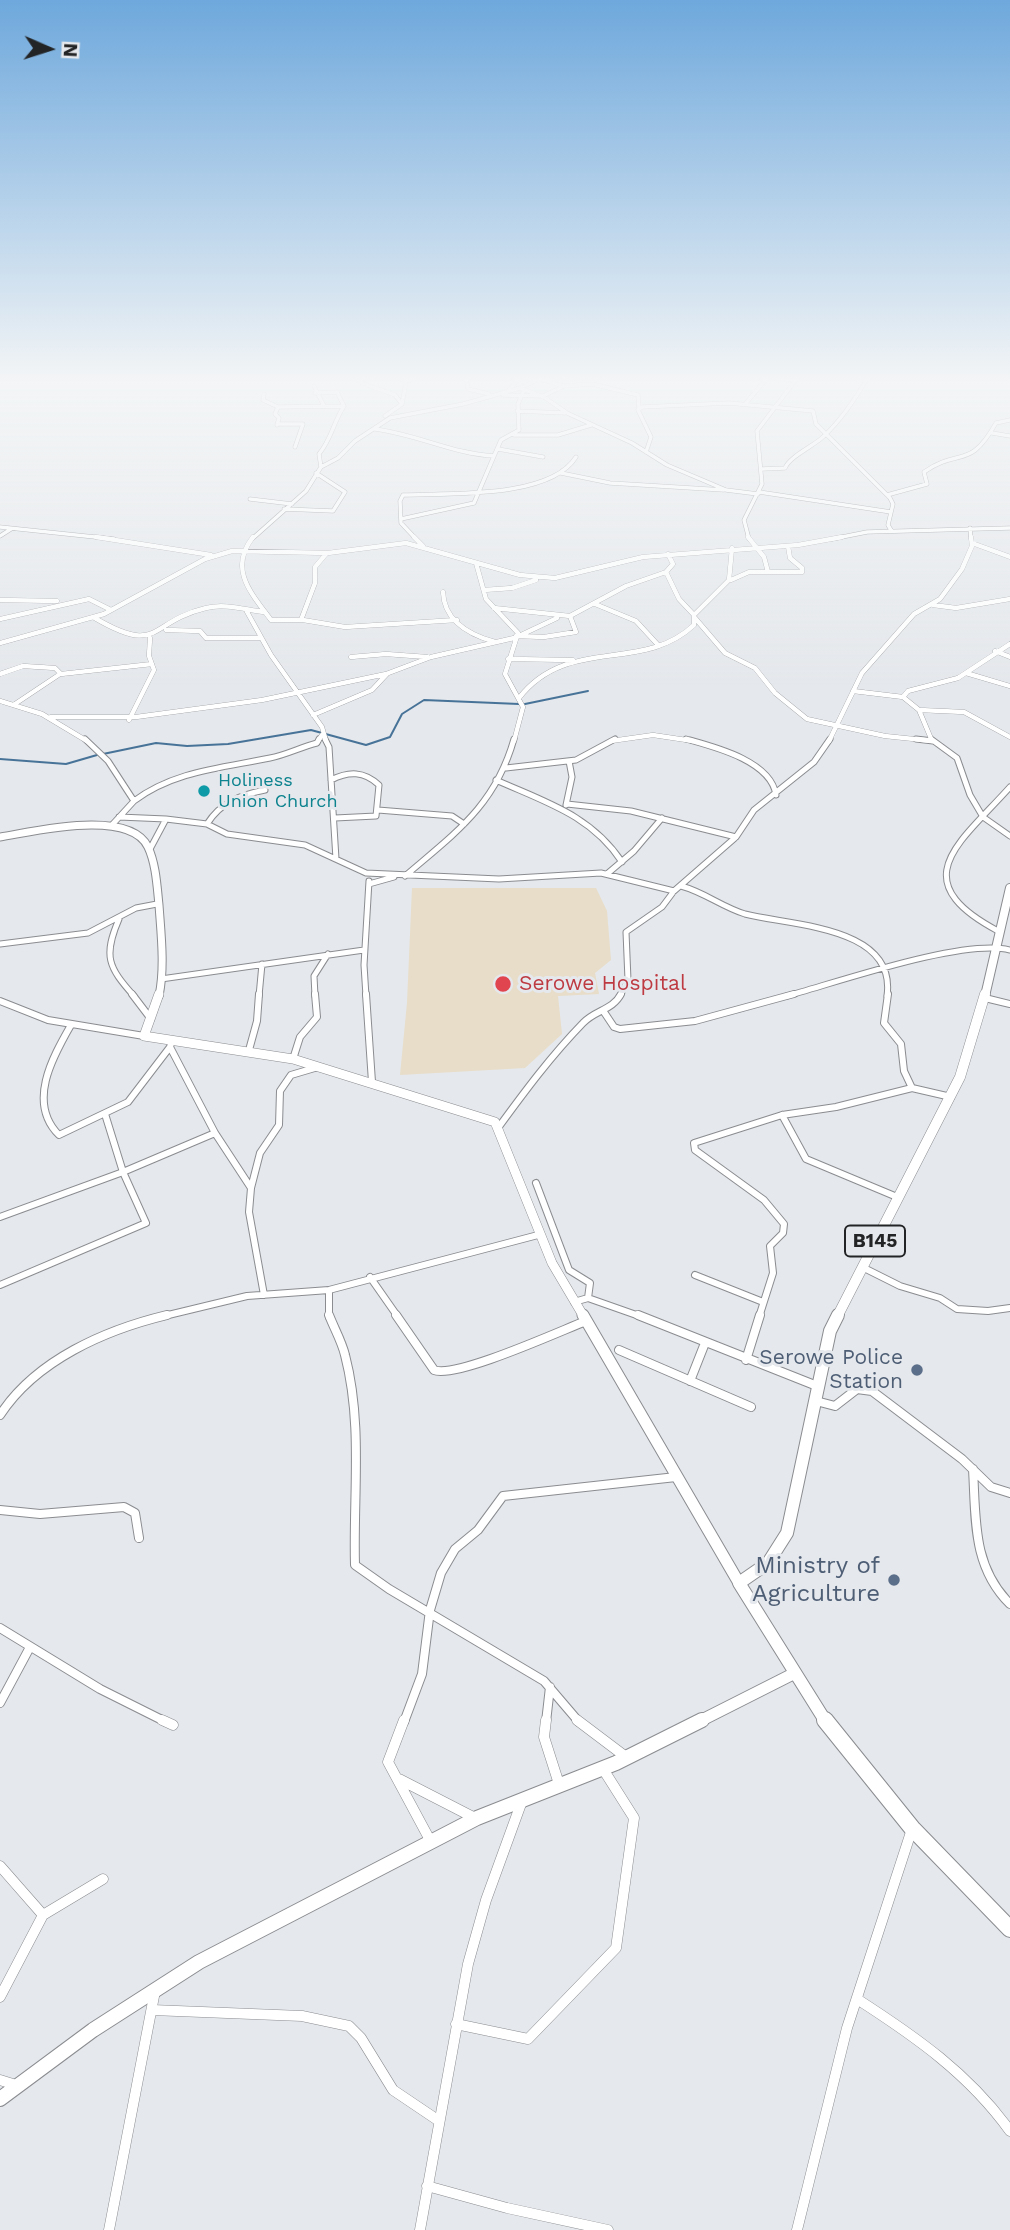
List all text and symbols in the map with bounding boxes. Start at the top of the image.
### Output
north arrow [14,14,84,84]
text: N [59,42,82,58]
place label: Holiness Union Church [218,770,338,812]
marker: Holiness Union Church [196,783,212,799]
place label: Serowe Hospital [519,971,686,997]
marker: Serowe Hospital [493,974,513,994]
road number: B145 [845,1226,905,1256]
place label: Serowe Police Station [759,1345,903,1395]
marker: Serowe Police Station [909,1362,925,1378]
place label: Ministry of Agriculture [752,1552,880,1608]
marker: Ministry of Agriculture [886,1572,902,1588]

